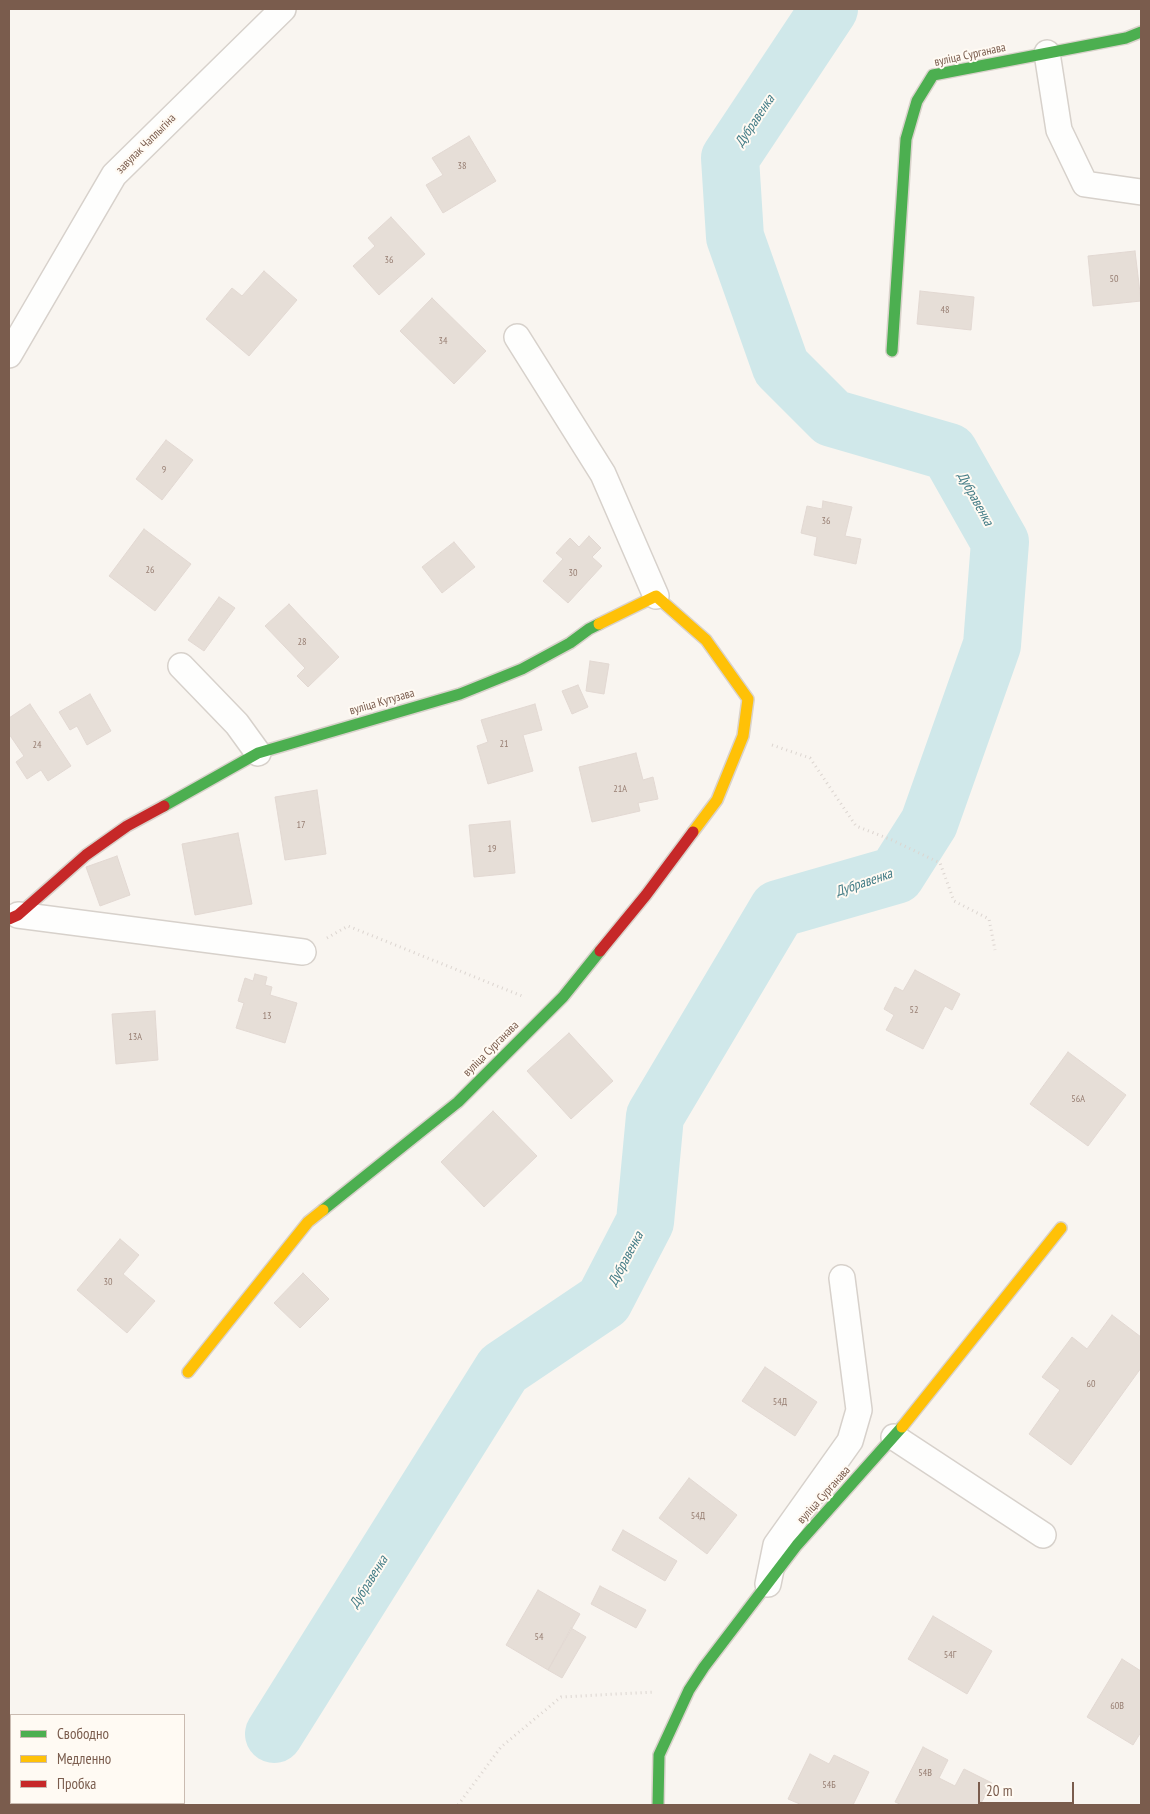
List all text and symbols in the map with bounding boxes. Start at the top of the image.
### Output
street label: вуліца Сурганава [933,40,1007,70]
water label: Дубравенка [732,92,778,150]
street label: завулак Чаплыгіна [113,111,179,177]
house number: 38 [458,160,466,172]
house number: 36 [385,254,393,266]
house number: 50 [1110,273,1118,285]
house number: 48 [941,304,949,316]
house number: 34 [439,335,447,347]
house number: 9 [162,464,166,476]
water label: Дубравенка [953,469,997,529]
house number: 36 [822,515,830,527]
house number: 26 [146,564,154,576]
house number: 30 [569,567,577,579]
house number: 28 [298,636,306,648]
street label: вуліца Кутузава [348,686,416,718]
house number: 21 [500,738,508,750]
house number: 24 [33,739,41,751]
house number: 21А [613,783,627,795]
house number: 17 [297,819,305,831]
house number: 19 [488,843,496,855]
water label: Дубравенка [833,865,895,901]
house number: 52 [910,1004,918,1016]
house number: 13 [263,1010,271,1022]
street label: вуліца Сурганава [460,1018,522,1080]
house number: 13А [128,1031,142,1043]
house number: 56А [1071,1093,1085,1105]
water label: Дубравенка [605,1229,647,1289]
house number: 30 [104,1276,112,1288]
house number: 60 [1087,1378,1095,1390]
house number: 54Д [773,1396,787,1408]
street label: вуліца Сурганава [794,1463,854,1527]
house number: 54Д [691,1510,705,1522]
water label: Дубравенка [346,1553,392,1611]
house number: 54 [535,1631,543,1643]
house number: 54Г [944,1649,956,1661]
house number: 60В [1110,1700,1124,1712]
legend [10,1714,185,1804]
text: Свободно [57,1724,109,1743]
text: Медленно [57,1749,111,1768]
house number: 54В [918,1767,932,1779]
scale bar [980,1772,1076,1804]
text: Пробка [57,1774,96,1793]
house number: 54Б [822,1779,836,1791]
text: 20 m [986,1781,1012,1800]

